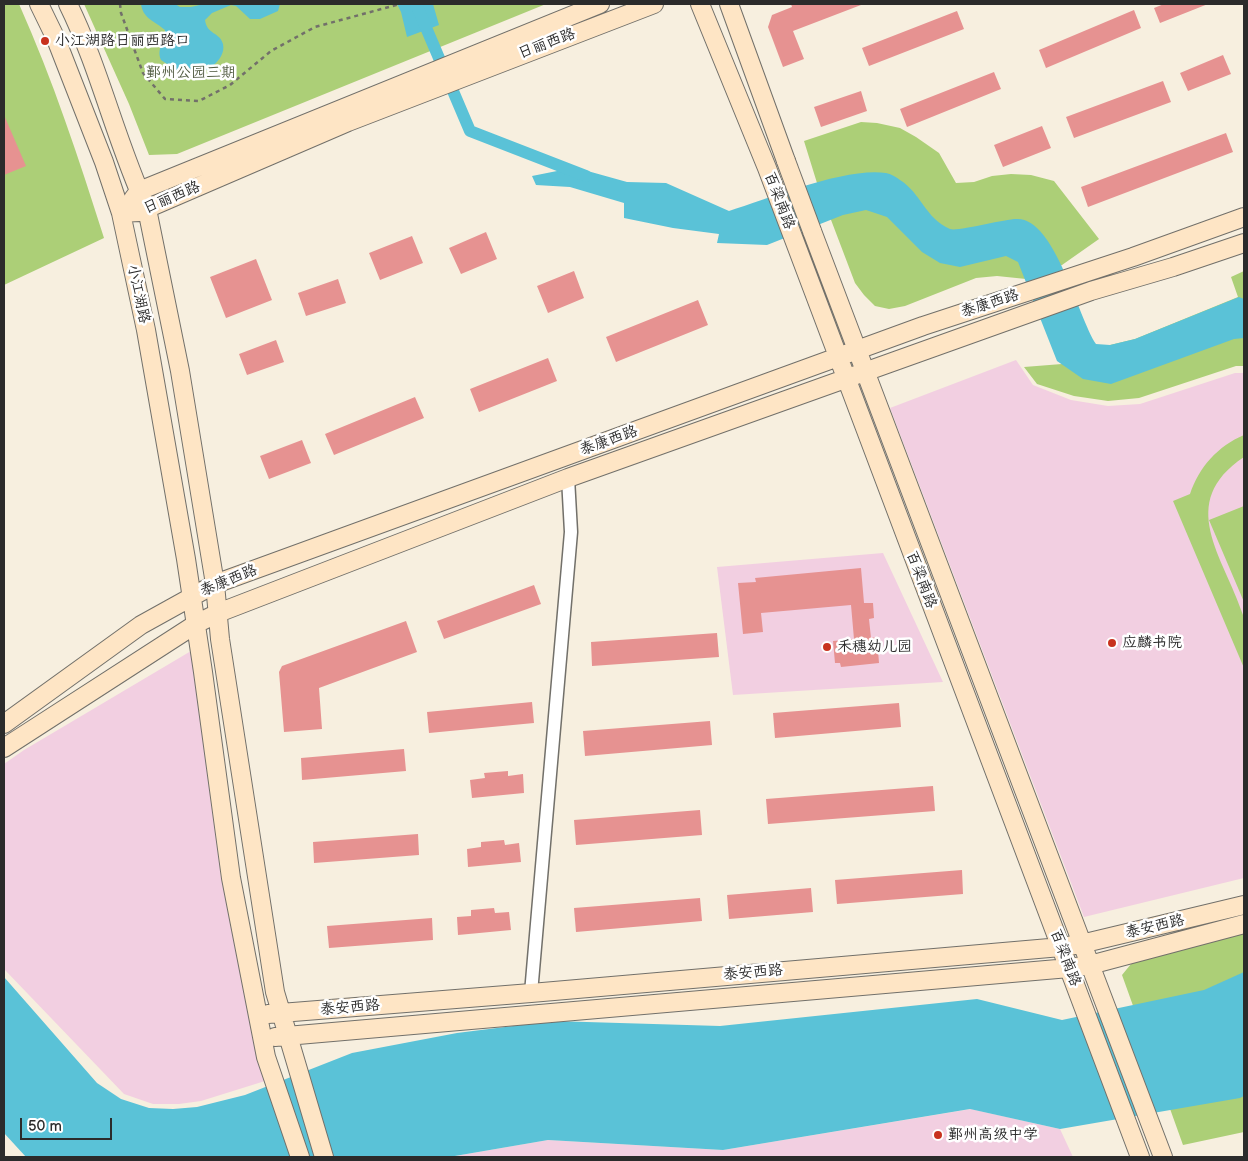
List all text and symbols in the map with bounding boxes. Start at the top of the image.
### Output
street label: 日丽西路 [516,25,578,63]
place label: 小江湖路日丽西路口 [55,32,190,50]
marker: 小江湖路日丽西路口 [39,35,51,47]
park label: 鄞州公园三期 [146,64,236,82]
street label: 百梁南路 [760,170,798,232]
street label: 日丽西路 [141,178,203,218]
street label: 小江湖路 [123,263,153,325]
street label: 泰康西路 [959,286,1021,322]
street label: 泰康西路 [578,422,640,460]
street label: 百梁南路 [902,549,940,611]
street label: 泰康西路 [198,561,260,601]
place label: 应麟书院 [1122,634,1182,652]
marker: 应麟书院 [1106,637,1118,649]
place label: 禾穗幼儿园 [837,638,912,656]
marker: 禾穗幼儿园 [821,641,833,653]
street label: 泰安西路 [1124,911,1186,943]
street label: 百梁南路 [1046,927,1084,989]
street label: 泰安西路 [722,961,784,985]
street label: 泰安西路 [319,996,381,1020]
scale bar [22,1108,115,1140]
text: 50 m [28,1117,62,1136]
place label: 鄞州高级中学 [948,1126,1038,1144]
marker: 鄞州高级中学 [932,1129,944,1141]

